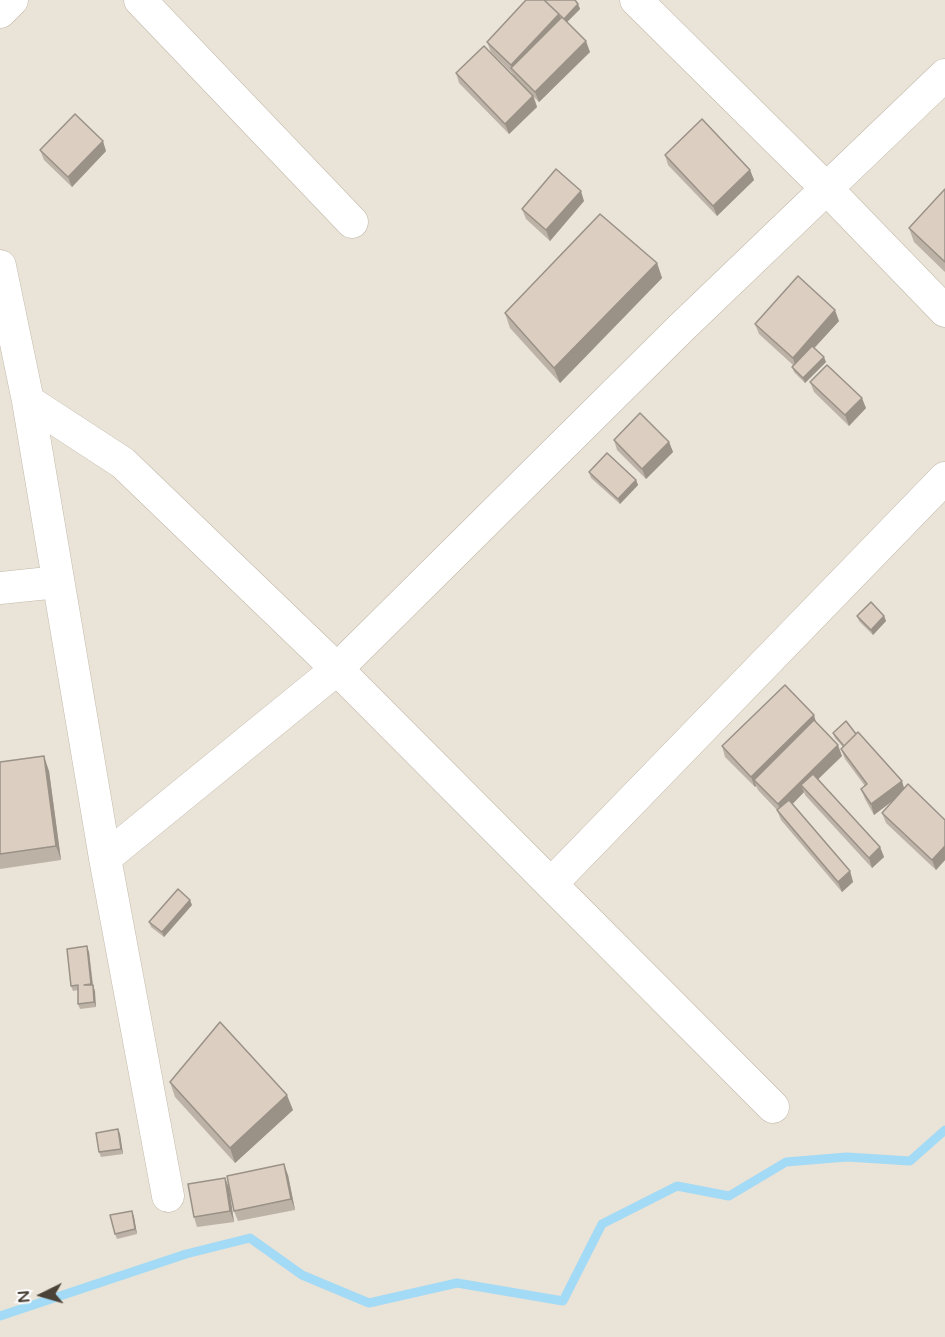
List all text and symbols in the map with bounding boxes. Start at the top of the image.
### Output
north arrow [12,1265,72,1325]
text: N [14,1289,35,1304]

